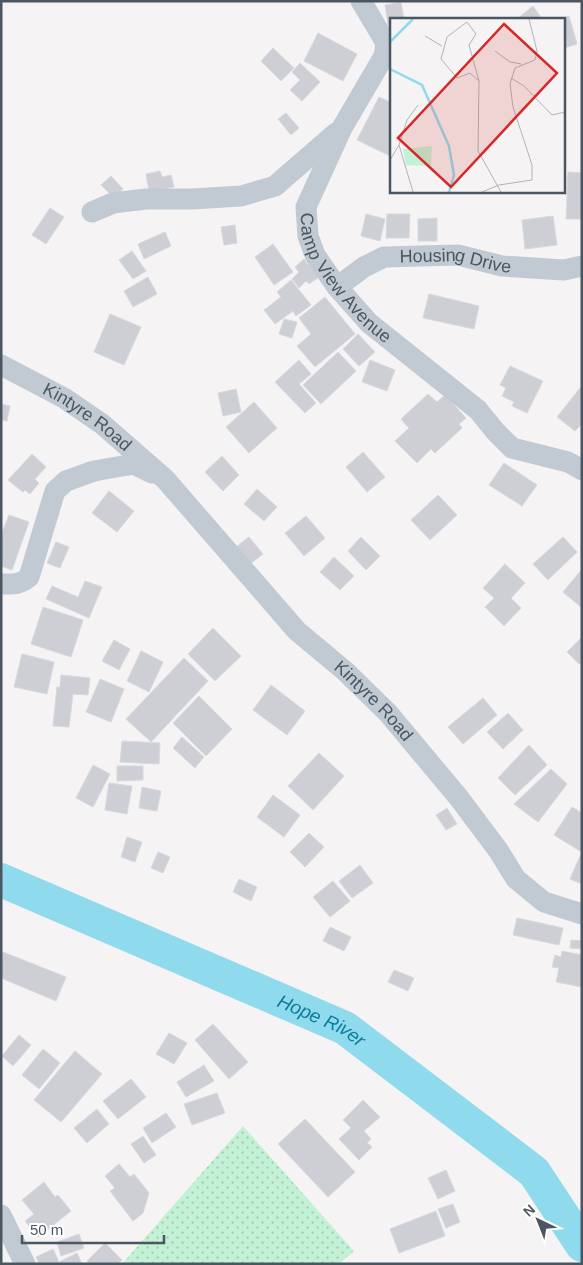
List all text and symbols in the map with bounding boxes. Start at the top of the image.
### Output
inset map [390,18,566,192]
street label: Camp View Avenue [296,212,395,347]
street label: Housing Drive [399,245,512,277]
street label: Kintyre Road [40,379,136,455]
street label: Kintyre Road [330,656,417,745]
water label: Hope River [275,990,370,1051]
north arrow [513,1195,563,1245]
text: N [520,1201,538,1220]
scale bar [22,1212,165,1244]
text: 50 m [30,1221,63,1238]

